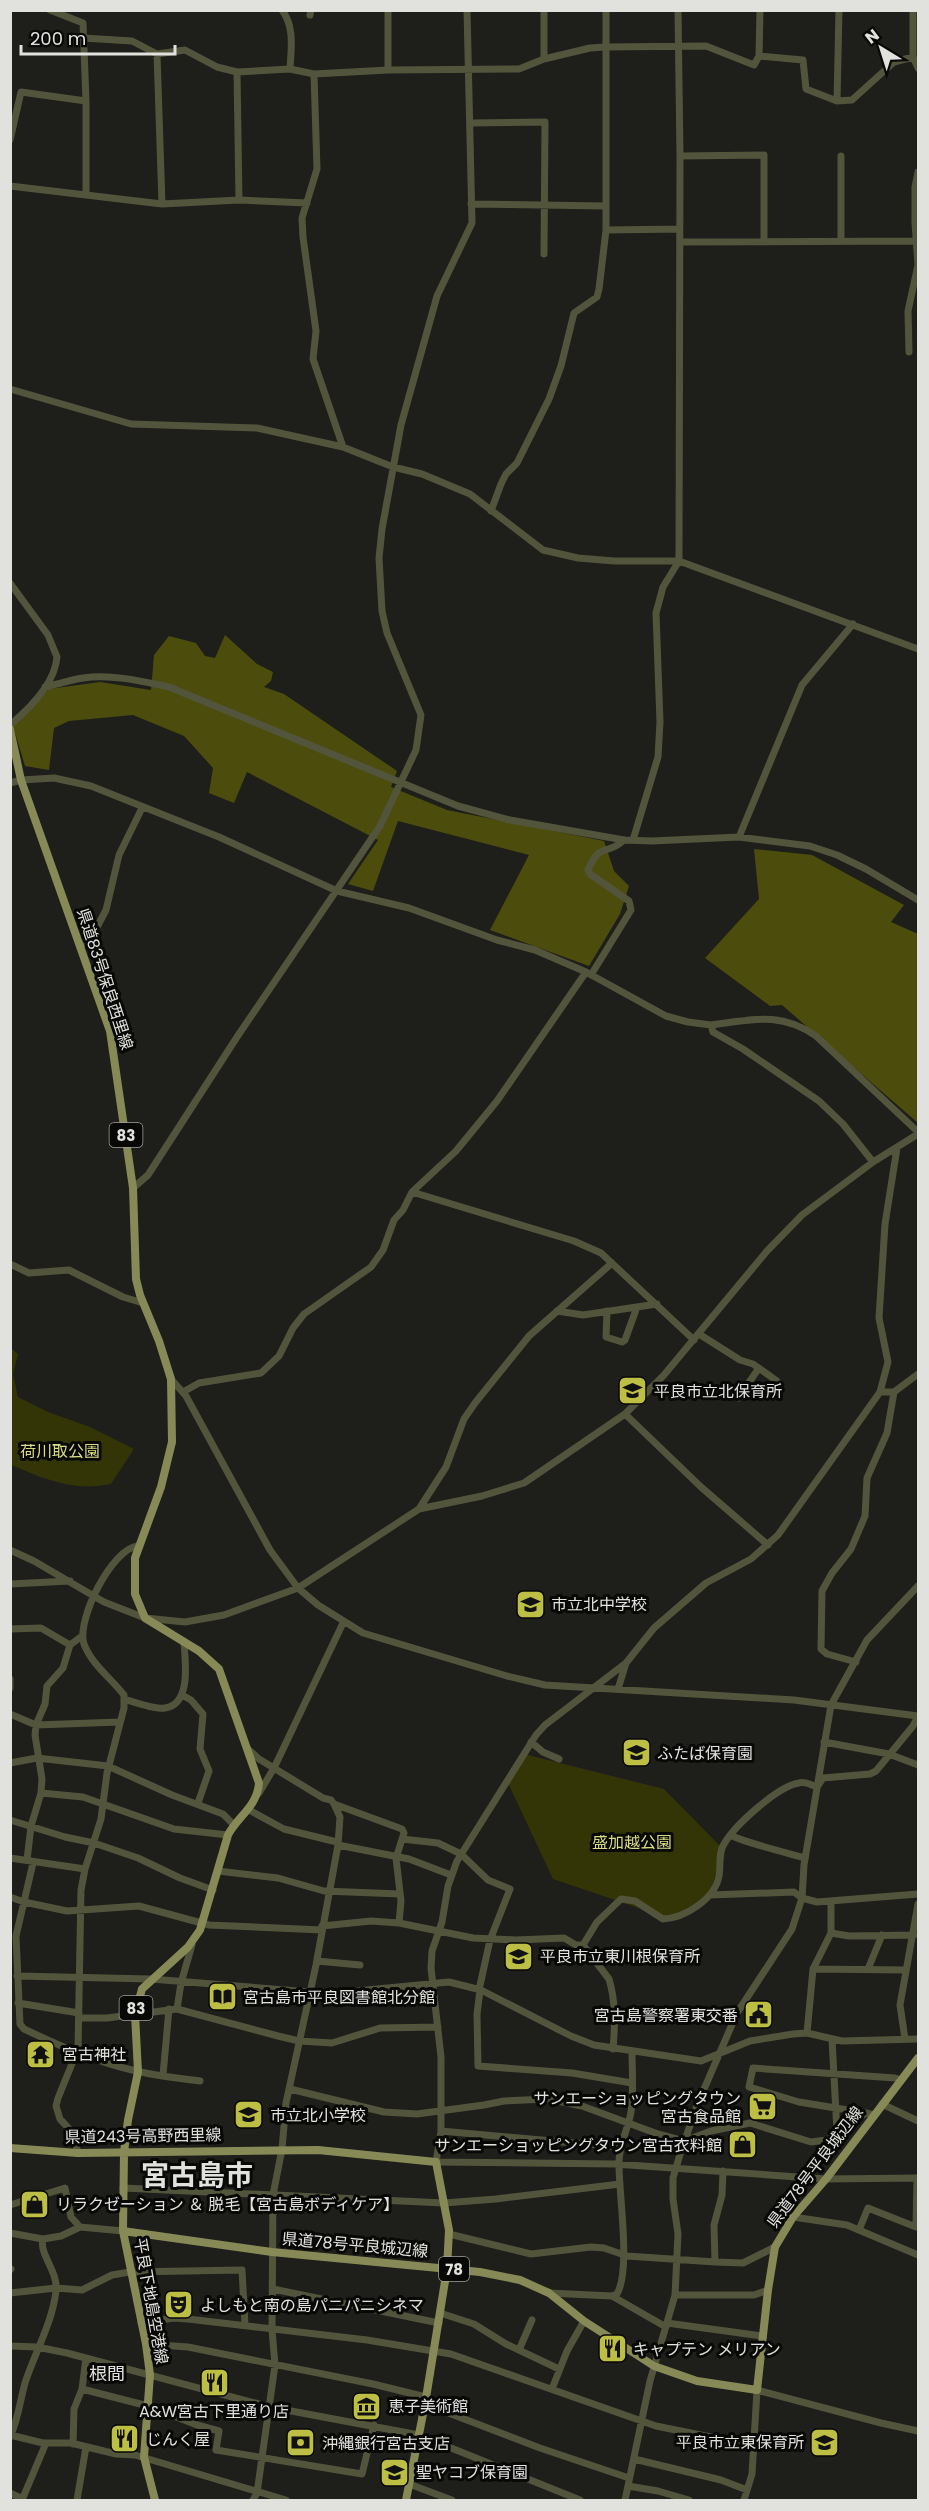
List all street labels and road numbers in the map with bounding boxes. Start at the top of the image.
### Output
street label: 県道83号保良西里線 [71,905,139,1053]
road number: 83 [110,1123,142,1147]
road number: 83 [120,1996,152,2020]
street label: 県道78号平良城辺線 [762,2101,868,2233]
street label: 県道243号高野西里線 [64,2123,222,2149]
street label: 県道78号平良城辺線 [281,2227,429,2263]
street label: 平良下地島空港線 [129,2236,173,2366]
road number: 78 [439,2257,469,2281]

